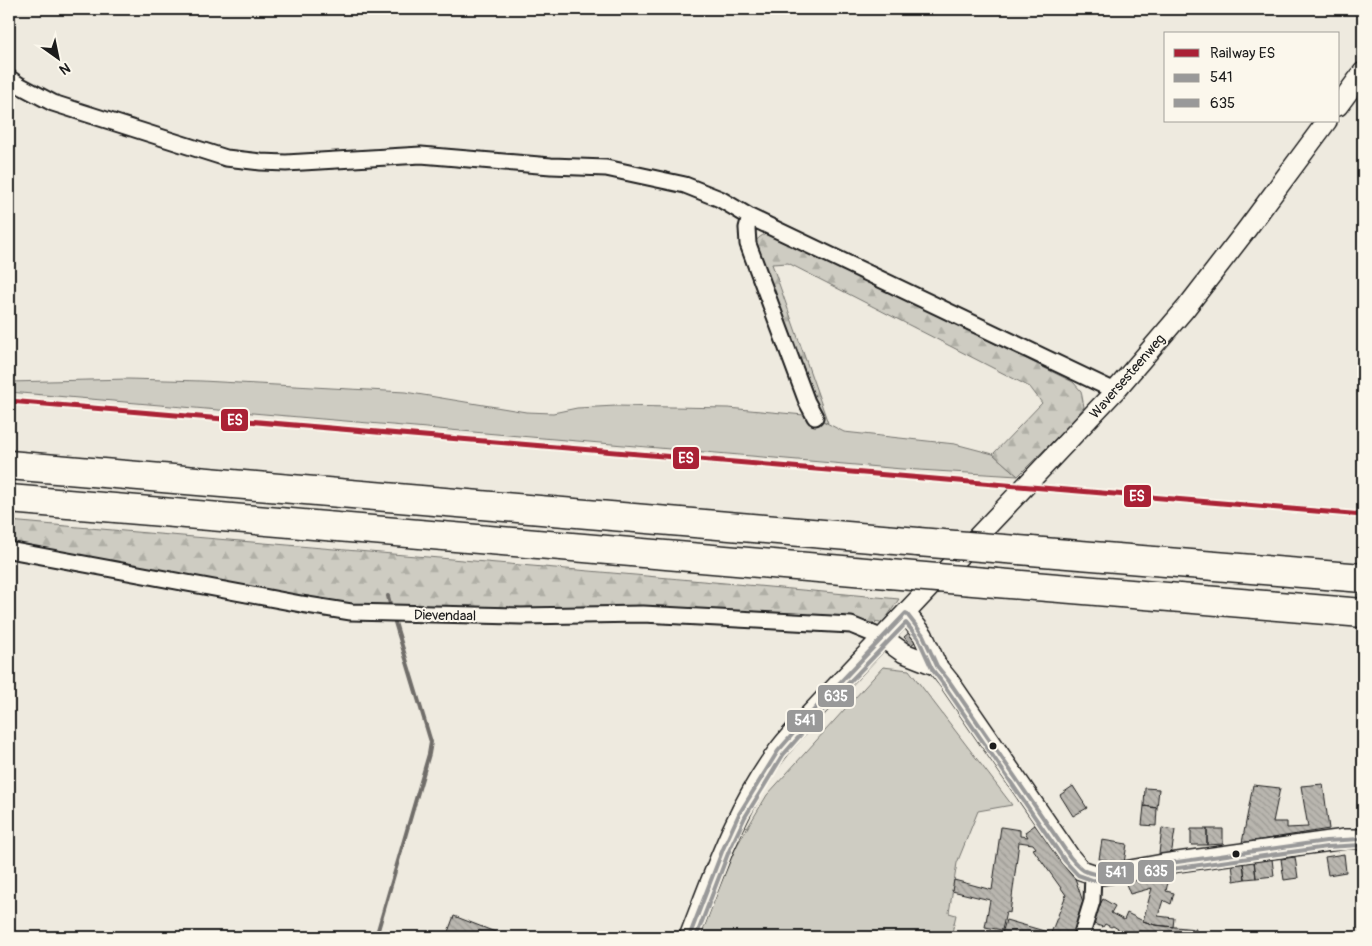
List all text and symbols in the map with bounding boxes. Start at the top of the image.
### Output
north arrow [32,32,82,82]
legend [1164,32,1340,122]
text: Railway ES [1210,44,1275,63]
text: N [56,59,73,78]
text: 541 [1210,68,1233,87]
text: 635 [1210,94,1235,113]
street label: Waversesteenweg [1086,331,1169,422]
line badge: ES [220,408,249,432]
text: ES [227,412,243,429]
line badge: ES [672,446,700,470]
text: ES [678,450,694,467]
line badge: ES [1123,484,1152,508]
text: ES [1129,488,1145,505]
street label: Dievendaal [414,606,476,625]
line badge: 635 [817,684,855,708]
text: 635 [824,688,848,705]
line badge: 541 [786,709,824,733]
text: 541 [794,712,816,729]
unlabelled marker [988,741,998,751]
unlabelled marker [1231,849,1241,859]
line badge: 635 [1137,859,1175,883]
line badge: 541 [1097,861,1135,885]
text: 635 [1144,863,1168,880]
text: 541 [1105,864,1127,881]

